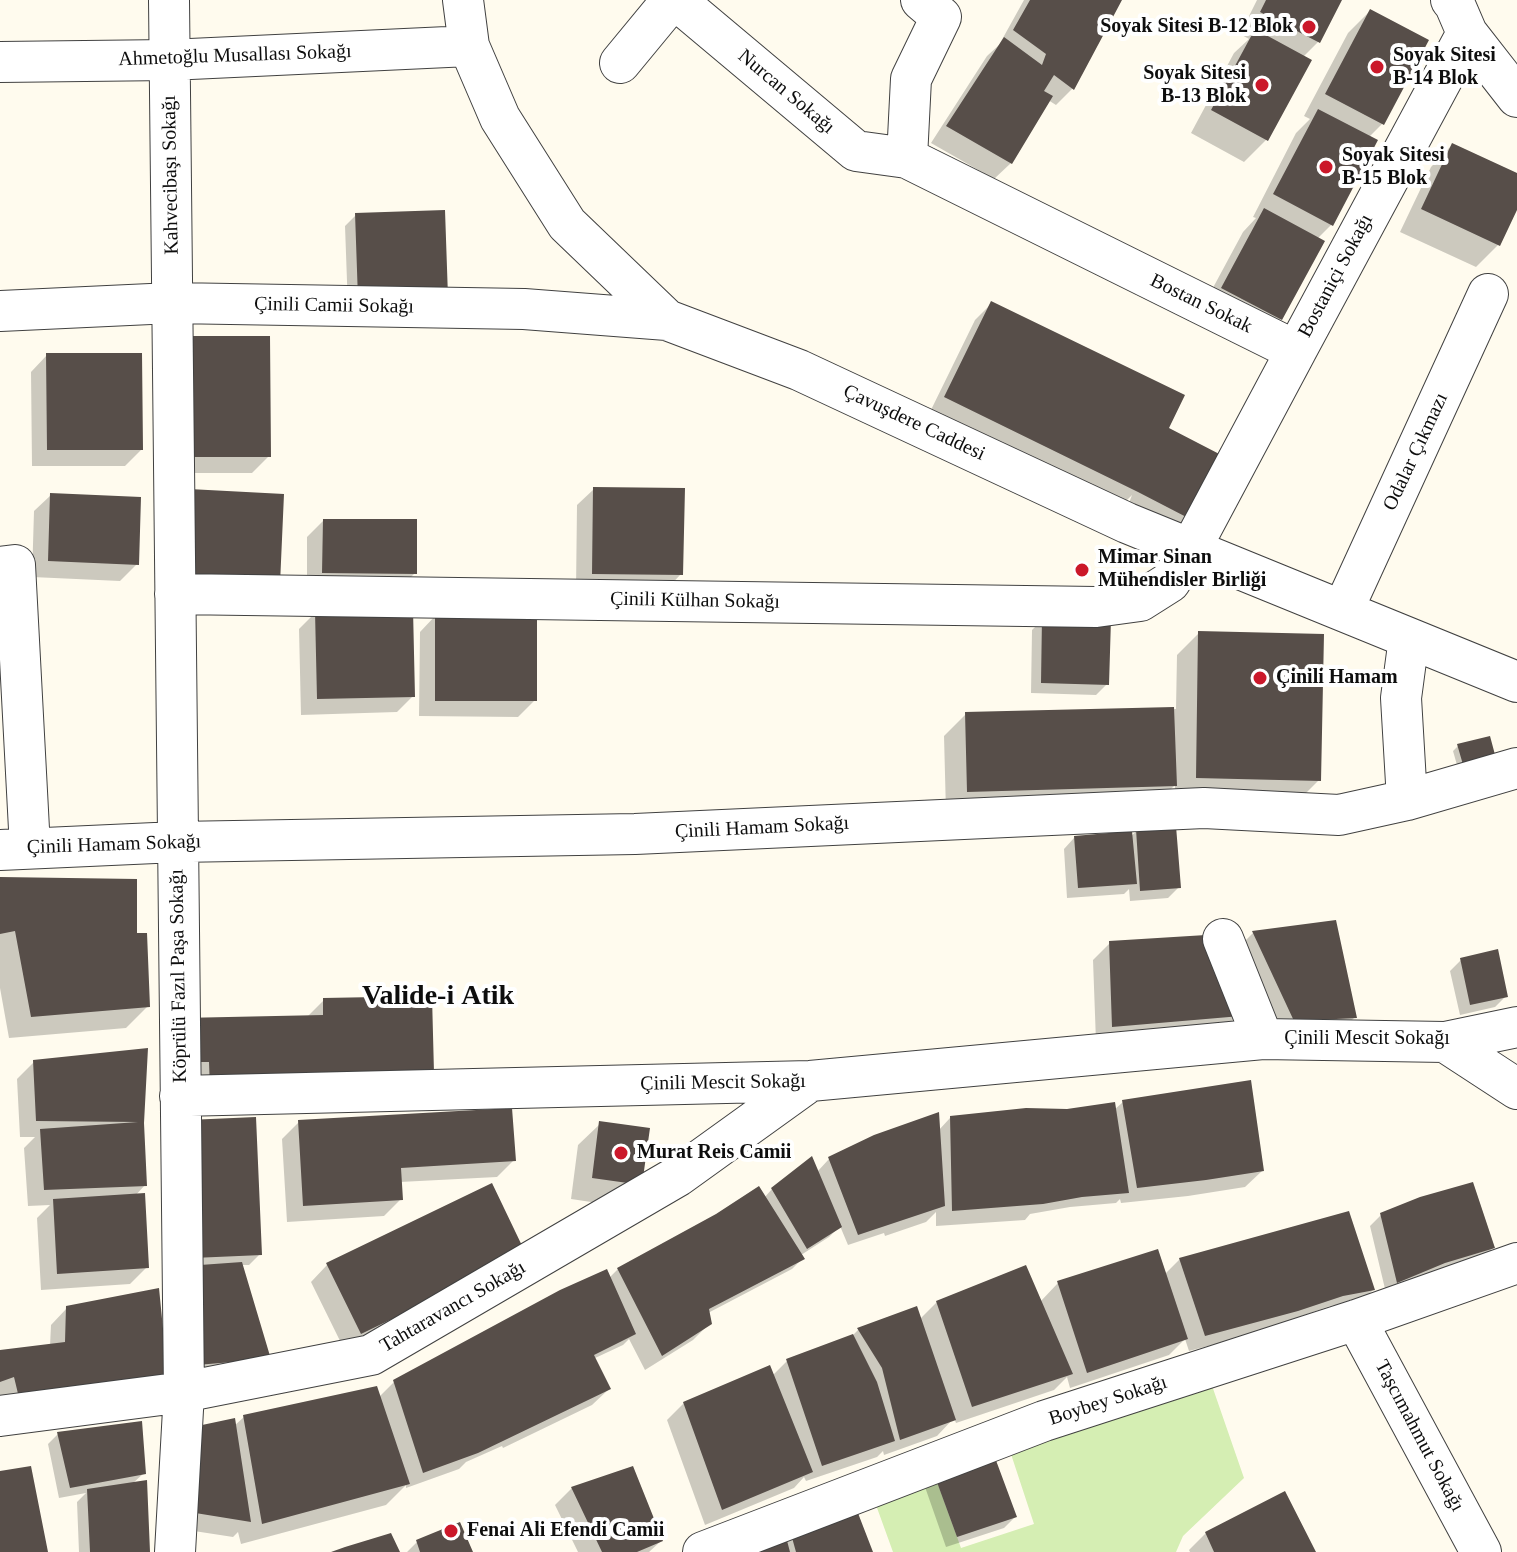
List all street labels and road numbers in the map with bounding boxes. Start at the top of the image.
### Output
street label: Ahmetoğlu Musallası Sokağı [118,40,352,72]
street label: Nurcan Sokağı [733,44,839,140]
street label: Kahvecibaşı Sokağı [158,95,184,255]
street label: Bostaniçi Sokağı [1293,210,1379,342]
street label: Bostan Sokak [1146,269,1256,339]
street label: Çinili Camii Sokağı [254,293,414,319]
street label: Çavuşdere Caddesi [839,380,989,466]
street label: Odalar Çıkmazı [1378,389,1454,515]
street label: Çinili Külhan Sokağı [610,588,780,614]
street label: Çinili Hamam Sokağı [674,811,850,845]
street label: Çinili Hamam Sokağı [26,830,202,860]
street label: Köprülü Fazıl Paşa Sokağı [165,869,193,1083]
street label: Çinili Mescit Sokağı [1284,1027,1450,1051]
street label: Çinili Mescit Sokağı [640,1070,806,1096]
street label: Tahtaravancı Sokağı [376,1256,530,1358]
street label: Taşcımahmut Sokağı [1369,1356,1469,1516]
street label: Boybey Sokağı [1046,1371,1170,1431]

